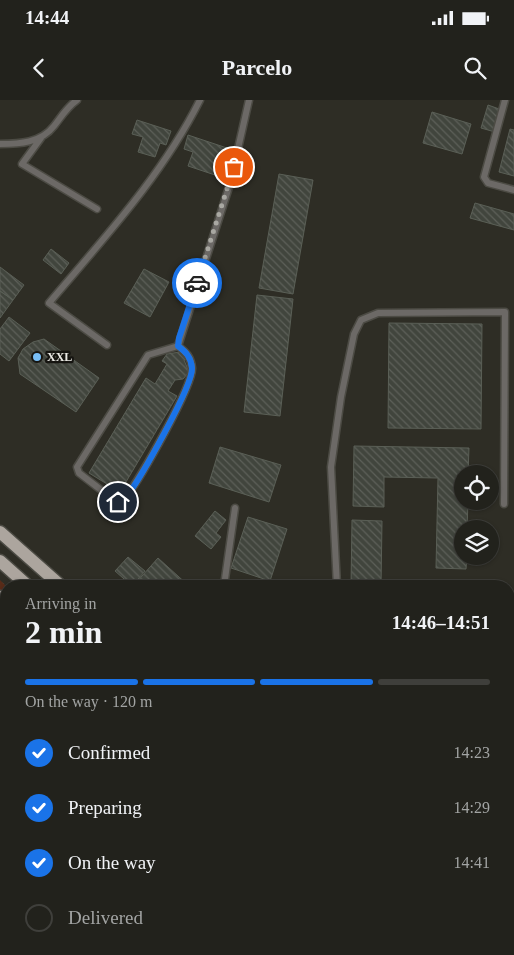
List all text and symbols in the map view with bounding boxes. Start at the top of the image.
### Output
text: 14:44 [25,7,69,28]
icon: back [25,54,53,82]
icon: search [461,54,489,82]
text: Parcelo [222,55,292,80]
pin [213,146,255,188]
icon: bag [220,153,248,181]
courier [172,258,222,308]
icon: car [183,269,211,297]
place label: XXL [47,350,72,364]
marker: XXL [31,351,43,363]
map controls [454,465,499,565]
button: locate [454,465,499,510]
pin [97,481,139,523]
icon: home [104,488,132,516]
button: layers [454,520,499,565]
text: Arriving in [25,595,97,612]
text: 14:46–14:51 [392,612,490,633]
text: 2 min [25,614,102,650]
text: On the way · 120 m [25,693,153,710]
icon: check [25,739,53,767]
text: Confirmed [68,742,150,763]
text: 14:23 [454,744,490,761]
icon: check [25,794,53,822]
text: Preparing [68,797,142,818]
text: 14:29 [454,799,490,816]
icon: check [25,849,53,877]
text: On the way [68,852,156,873]
text: 14:41 [454,854,490,871]
text: Delivered [68,907,143,928]

